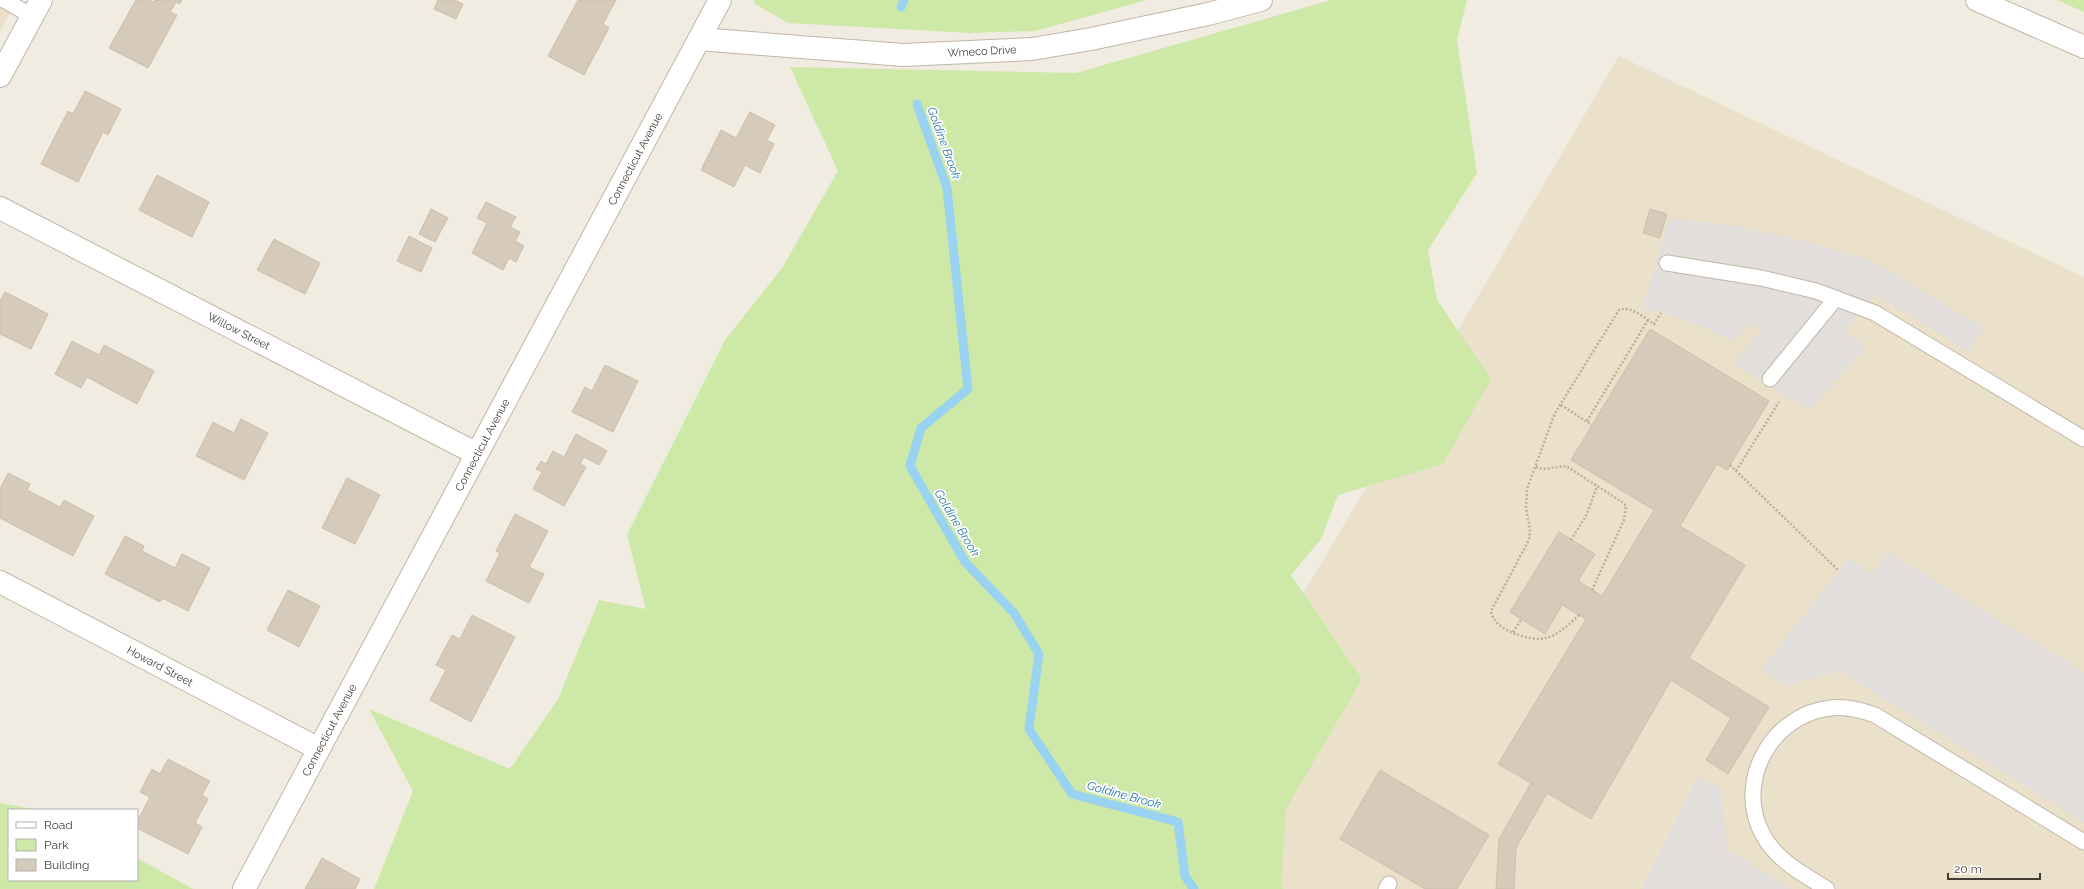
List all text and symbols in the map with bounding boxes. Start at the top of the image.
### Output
street label: Wmeco Drive [947,43,1017,60]
water label: Goldine Brook [924,105,964,182]
street label: Connecticut Avenue [606,110,666,208]
street label: Willow Street [205,310,272,353]
street label: Connecticut Avenue [453,396,513,494]
water label: Goldine Brook [931,487,983,560]
street label: Howard Street [124,644,195,689]
street label: Connecticut Avenue [300,681,360,779]
water label: Goldine Brook [1086,778,1163,812]
legend [8,809,138,881]
text: Road [44,818,73,832]
text: Park [44,838,69,852]
scale bar [1948,855,2040,881]
text: Building [44,858,90,872]
text: 20 m [1954,862,1982,876]

